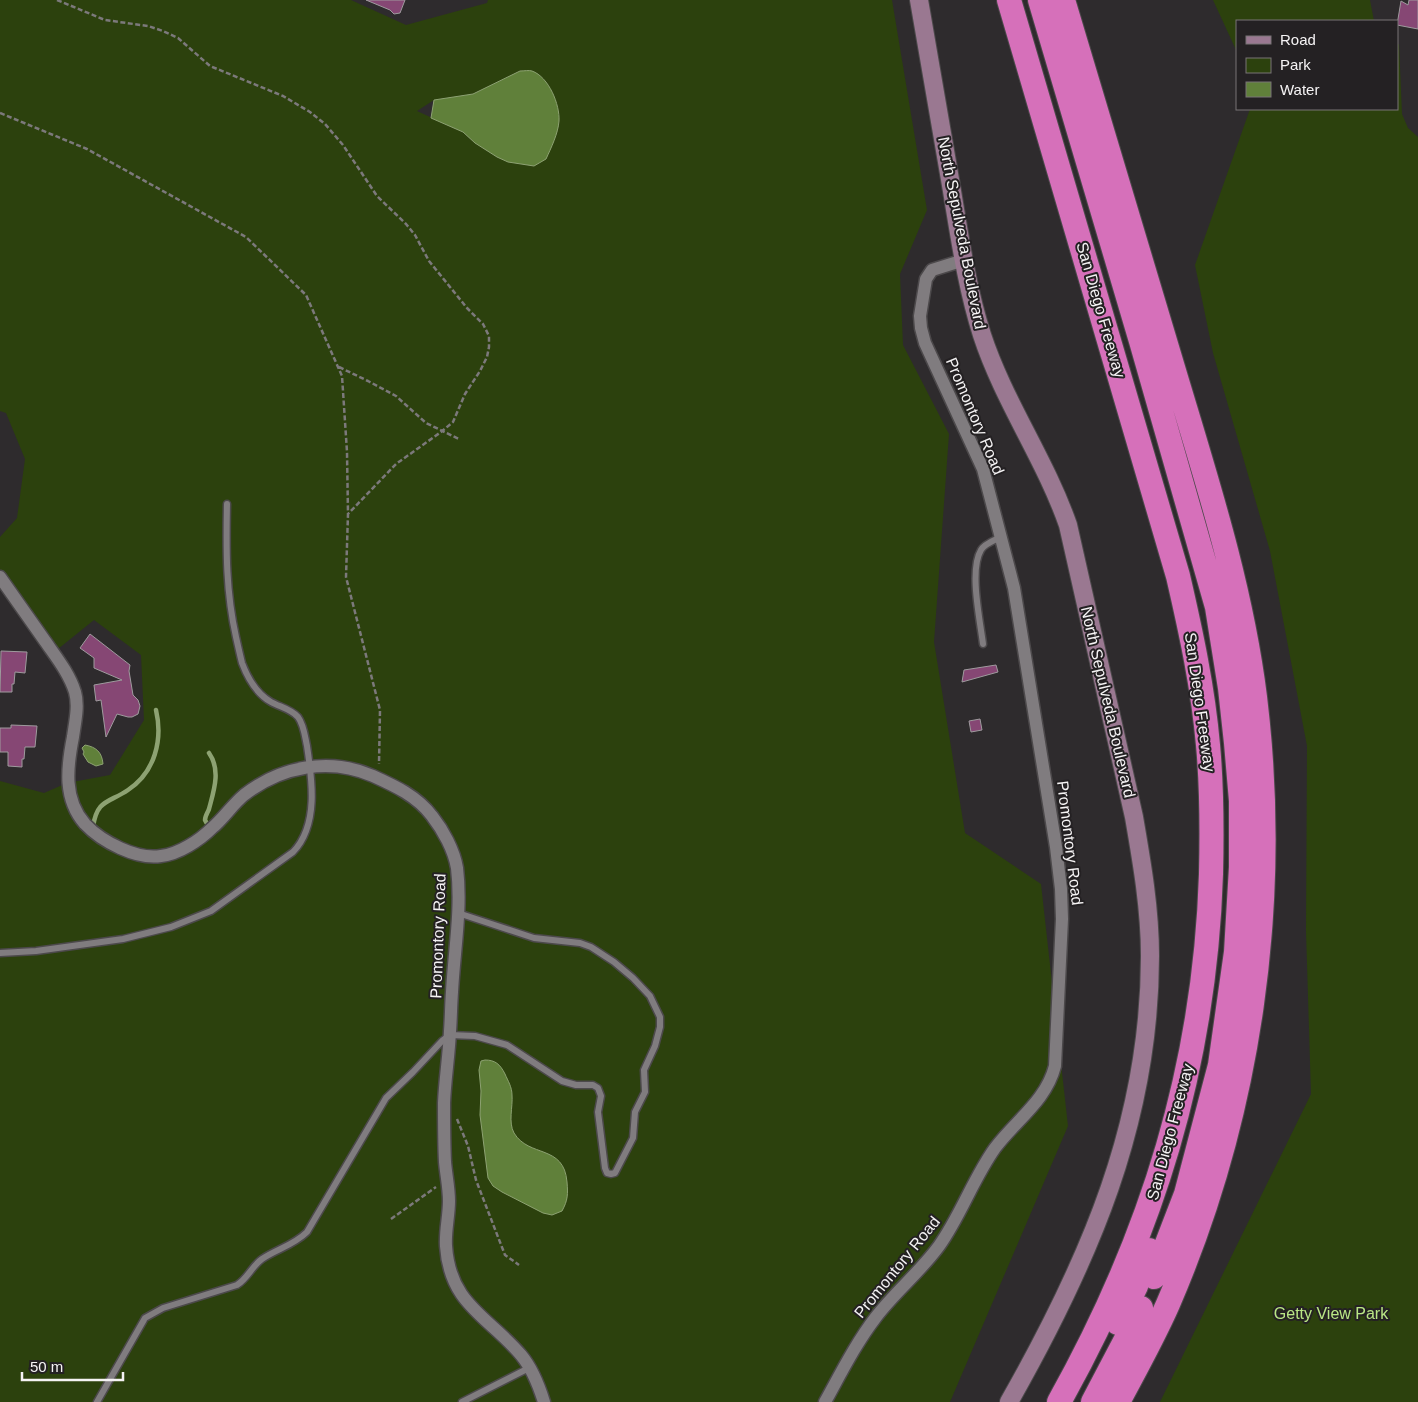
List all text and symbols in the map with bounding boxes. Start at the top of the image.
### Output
legend [1236,20,1398,110]
text: Road [1280,31,1316,48]
text: Park [1280,56,1311,73]
text: Water [1280,81,1319,98]
street label: North Sepulveda Boulevard [935,135,989,331]
street label: San Diego Freeway [1073,240,1129,380]
street label: Promontory Road [943,355,1007,477]
street label: North Sepulveda Boulevard [1078,605,1138,799]
street label: San Diego Freeway [1182,631,1218,773]
street label: Promontory Road [1054,780,1086,906]
street label: Promontory Road [427,873,449,999]
street label: San Diego Freeway [1144,1062,1196,1202]
street label: Promontory Road [851,1213,943,1321]
park label: Getty View Park [1274,1305,1389,1322]
scale bar [22,1350,124,1382]
text: 50 m [30,1358,63,1375]

